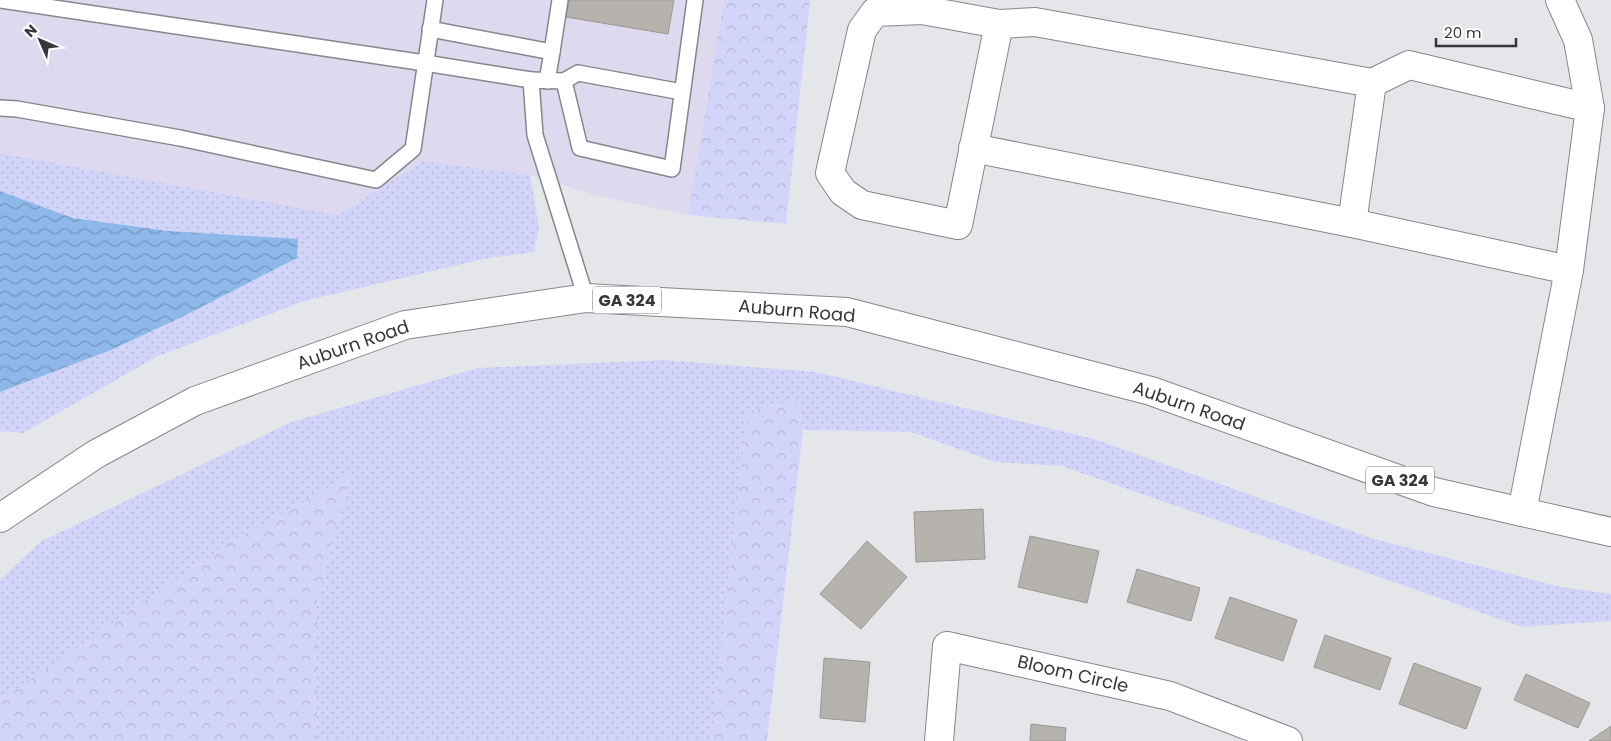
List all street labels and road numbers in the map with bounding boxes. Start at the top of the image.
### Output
road number: GA 324 [593,286,661,314]
street label: Auburn Road [738,293,857,328]
street label: Auburn Road [293,314,412,375]
street label: Auburn Road [1130,375,1249,436]
road number: GA 324 [1366,466,1434,494]
street label: Bloom Circle [1015,649,1131,698]

